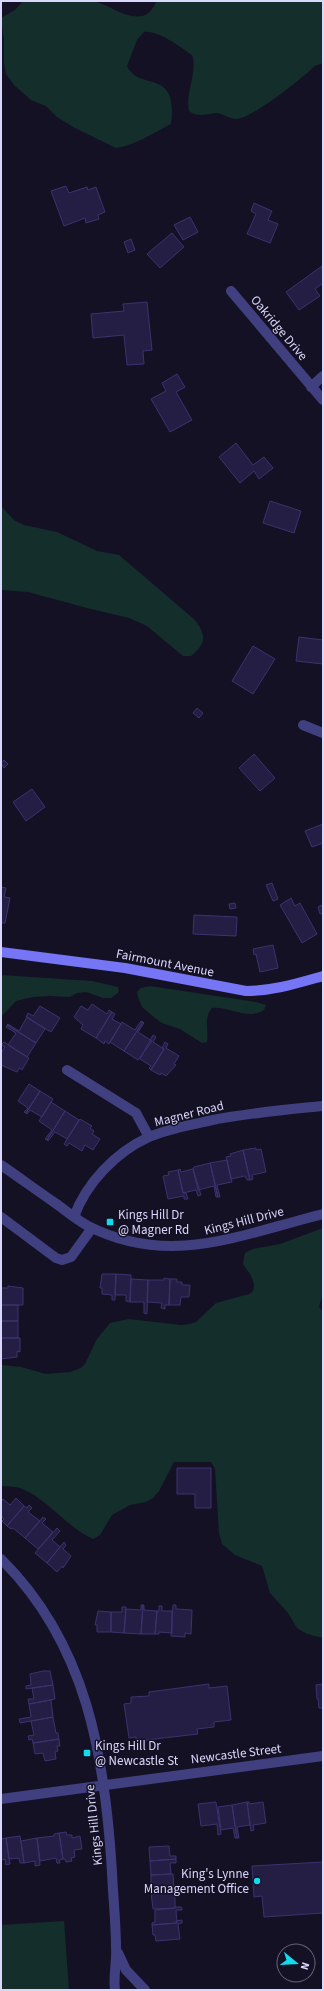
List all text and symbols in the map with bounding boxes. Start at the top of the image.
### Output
street label: Oakridge Drive [246,292,312,364]
street label: Fairmount Avenue [115,945,215,981]
street label: Magner Road [152,1097,226,1131]
street label: Kings Hill Drive [202,1202,286,1240]
place label: Kings Hill Dr @ Magner Rd [118,1206,189,1239]
marker: Kings Hill Dr @ Magner Rd [105,1217,115,1227]
place label: Kings Hill Dr @ Newcastle St [95,1737,179,1770]
street label: Newcastle Street [190,1739,283,1768]
marker: Kings Hill Dr @ Newcastle St [82,1748,92,1758]
street label: Kings Hill Drive [81,1784,107,1866]
place label: King's Lynne Management Office [144,1865,249,1898]
marker: King's Lynne Management Office [252,1876,262,1886]
north arrow [276,1943,316,1983]
text: N [297,1960,313,1972]

